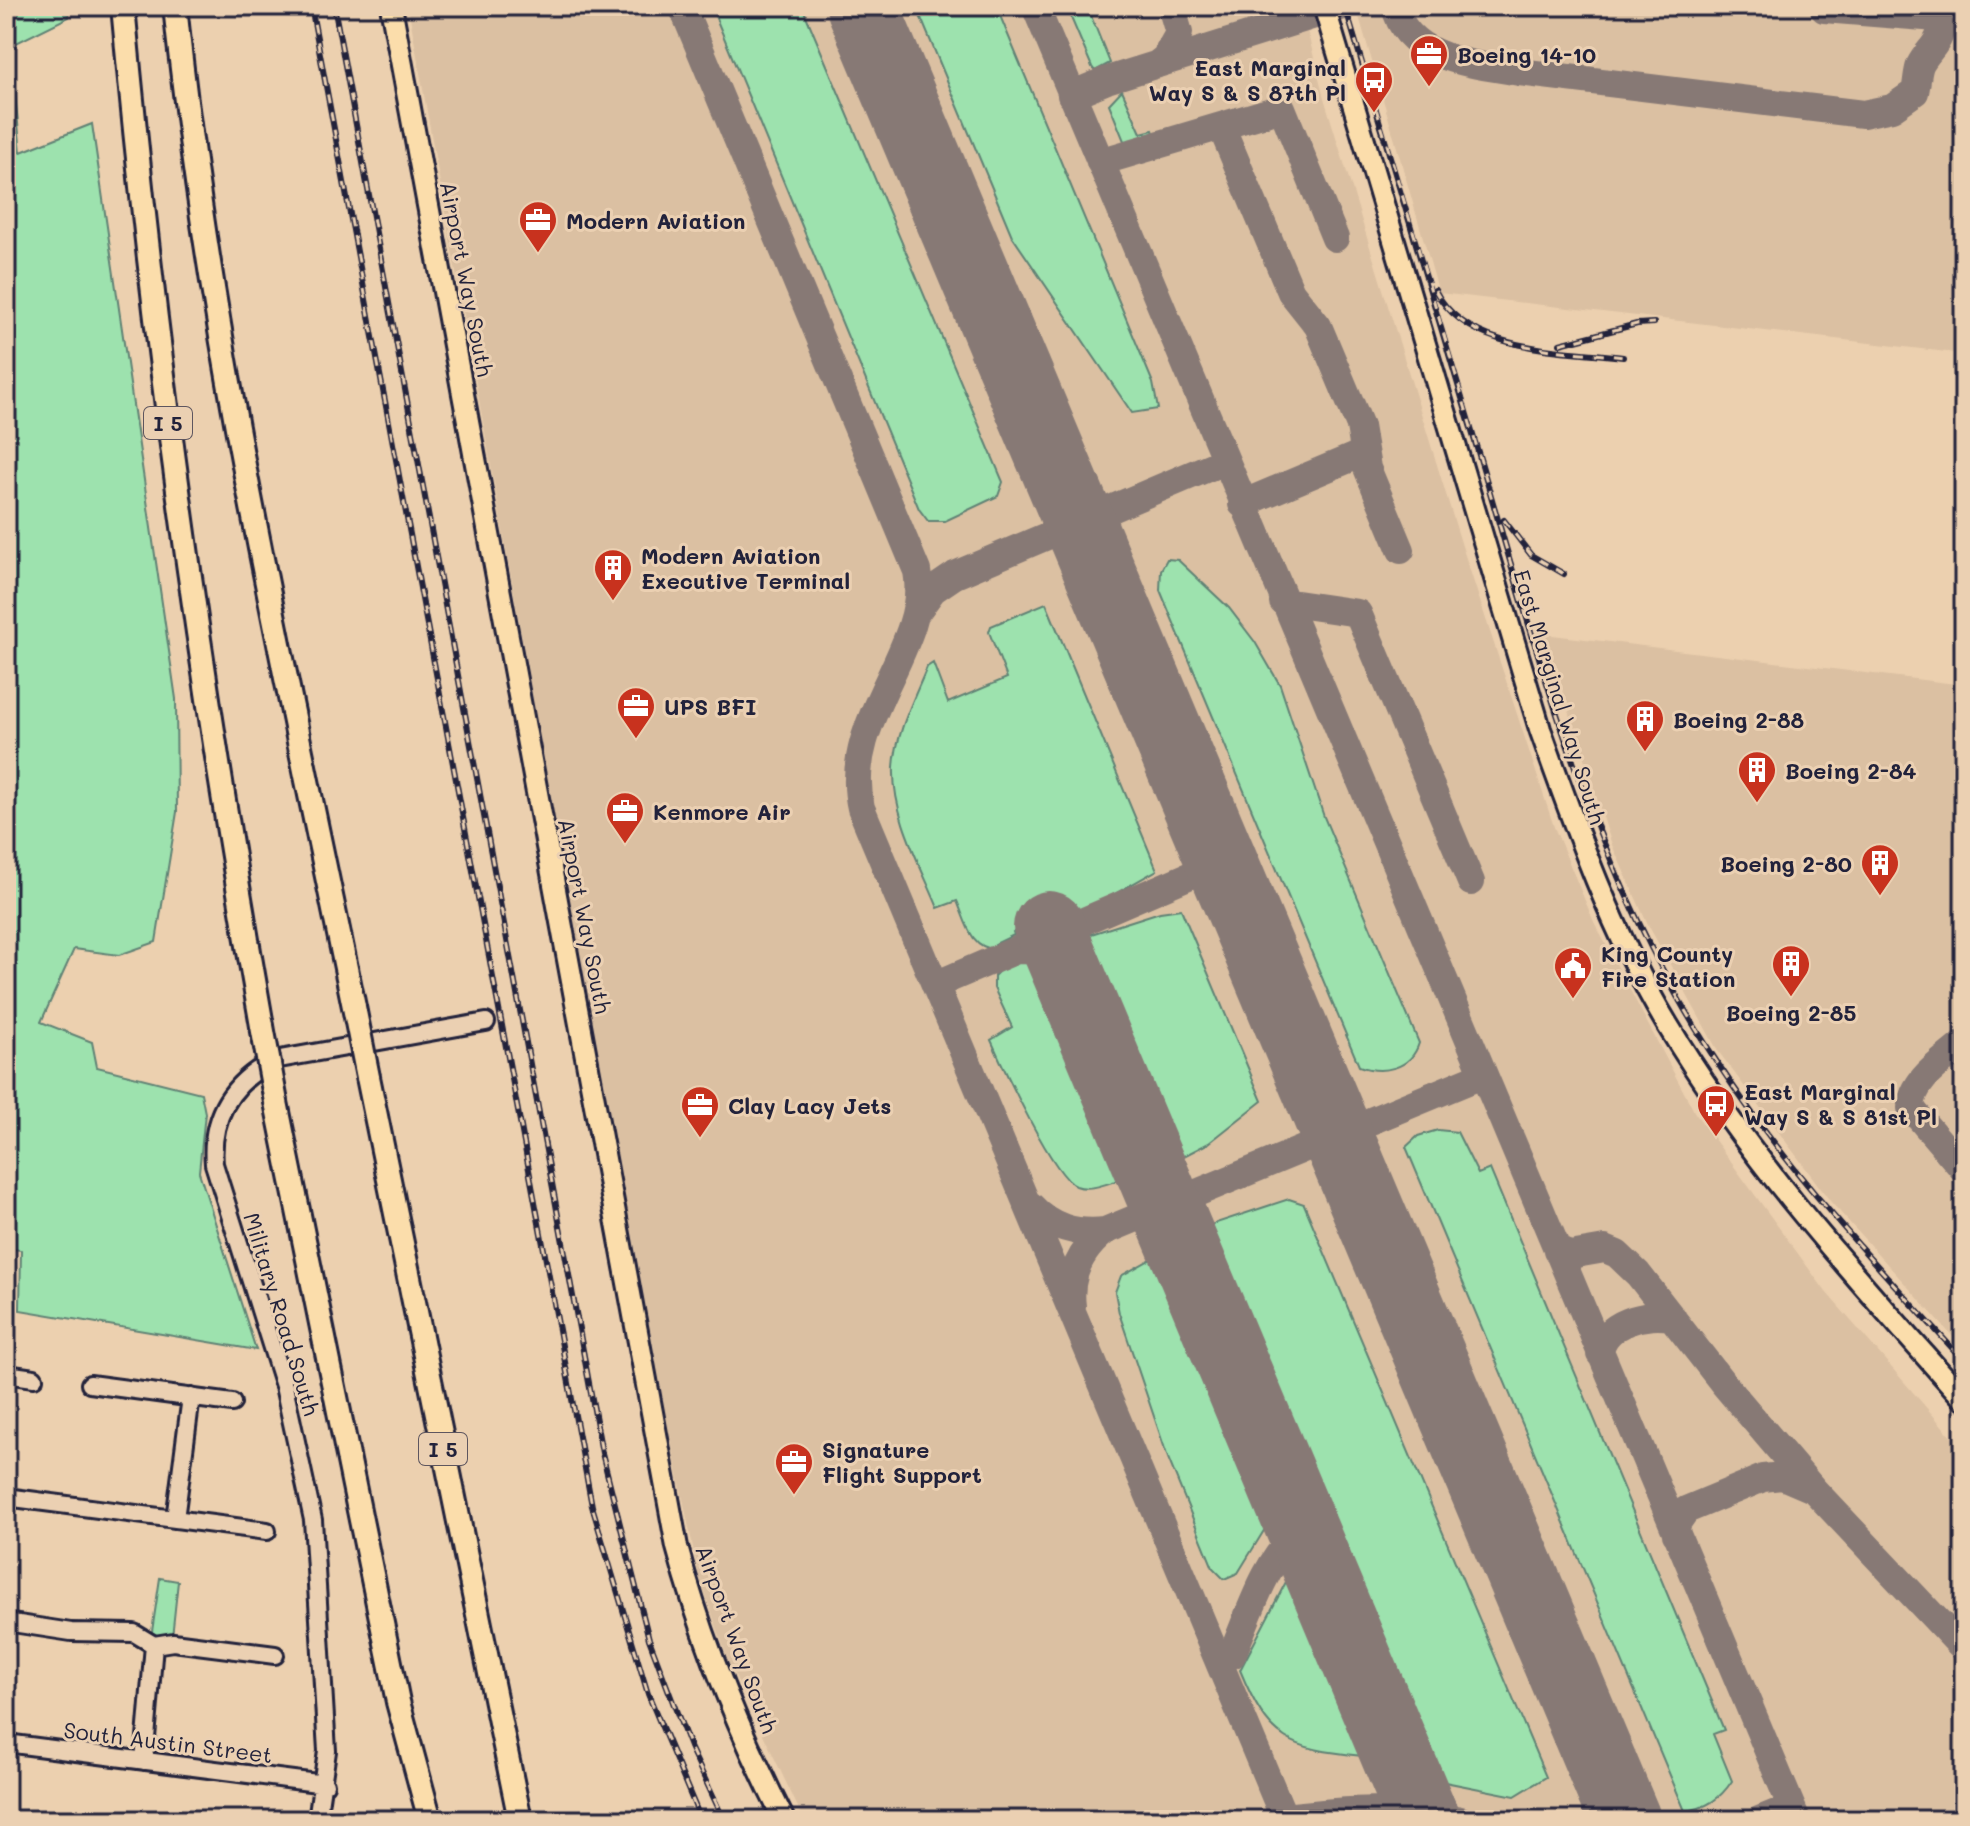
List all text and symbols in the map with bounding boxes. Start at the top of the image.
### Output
office icon: Boeing 14-10 [1408,33,1450,88]
place label: Boeing 14-10 [1457,40,1596,69]
place label: East Marginal Way S & S 87th Pl [1149,53,1346,107]
bus stop icon: East Marginal Way S & S 87th Pl [1353,59,1395,114]
street label: Airport Way South [434,179,500,379]
office icon: Modern Aviation [517,199,559,254]
place label: Modern Aviation [566,206,745,235]
road number: I 5 [144,407,192,439]
place label: Modern Aviation Executive Terminal [641,541,850,595]
building icon: Modern Aviation Executive Terminal [592,547,634,602]
street label: East Marginal Way South [1507,566,1613,828]
office icon: UPS BFI [615,685,657,740]
place label: UPS BFI [664,692,756,721]
building icon: Boeing 2-88 [1624,698,1666,753]
place label: Boeing 2-88 [1673,705,1804,734]
building icon: Boeing 2-84 [1736,749,1778,804]
place label: Boeing 2-84 [1785,756,1917,785]
office icon: Kenmore Air [604,790,646,845]
place label: Kenmore Air [653,797,791,826]
street label: Airport Way South [552,816,618,1016]
building icon: Boeing 2-80 [1859,842,1901,897]
place label: Boeing 2-80 [1720,849,1852,878]
place label: King County Fire Station [1601,939,1735,993]
building icon: Boeing 2-85 [1770,943,1812,998]
public building icon: King County Fire Station [1552,945,1594,1000]
place label: Boeing 2-85 [1726,998,1856,1027]
place label: East Marginal Way S & S 81st Pl [1744,1077,1937,1131]
bus stop icon: East Marginal Way S & S 81st Pl [1695,1083,1737,1138]
office icon: Clay Lacy Jets [679,1084,721,1139]
place label: Clay Lacy Jets [728,1091,891,1120]
street label: Military Road South [237,1209,327,1419]
road number: I 5 [419,1433,467,1465]
place label: Signature Flight Support [822,1435,982,1489]
office icon: Signature Flight Support [773,1441,815,1496]
street label: Airport Way South [689,1541,785,1737]
street label: South Austin Street [62,1715,274,1769]

